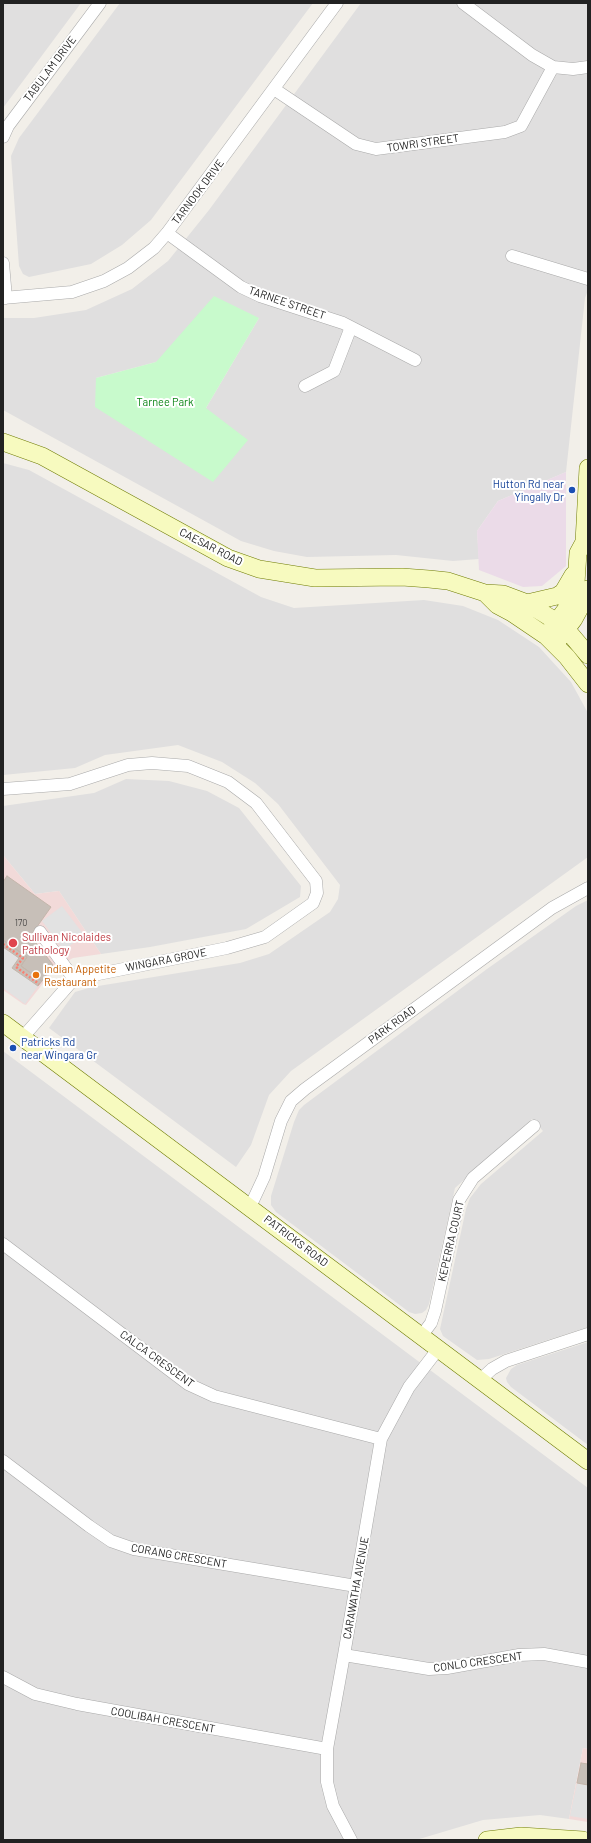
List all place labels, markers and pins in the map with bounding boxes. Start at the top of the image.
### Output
place label: Hutton Rd near Yingally Dr [493,477,564,503]
marker: Hutton Rd near Yingally Dr [567,485,577,495]
place label: Sullivan Nicolaides Pathology [22,930,111,956]
marker: Sullivan Nicolaides Pathology [7,937,19,949]
place label: Indian Appetite Restaurant [44,962,116,988]
marker: Indian Appetite Restaurant [31,970,41,980]
place label: Patricks Rd near Wingara Gr [21,1035,97,1061]
marker: Patricks Rd near Wingara Gr [8,1043,18,1053]

